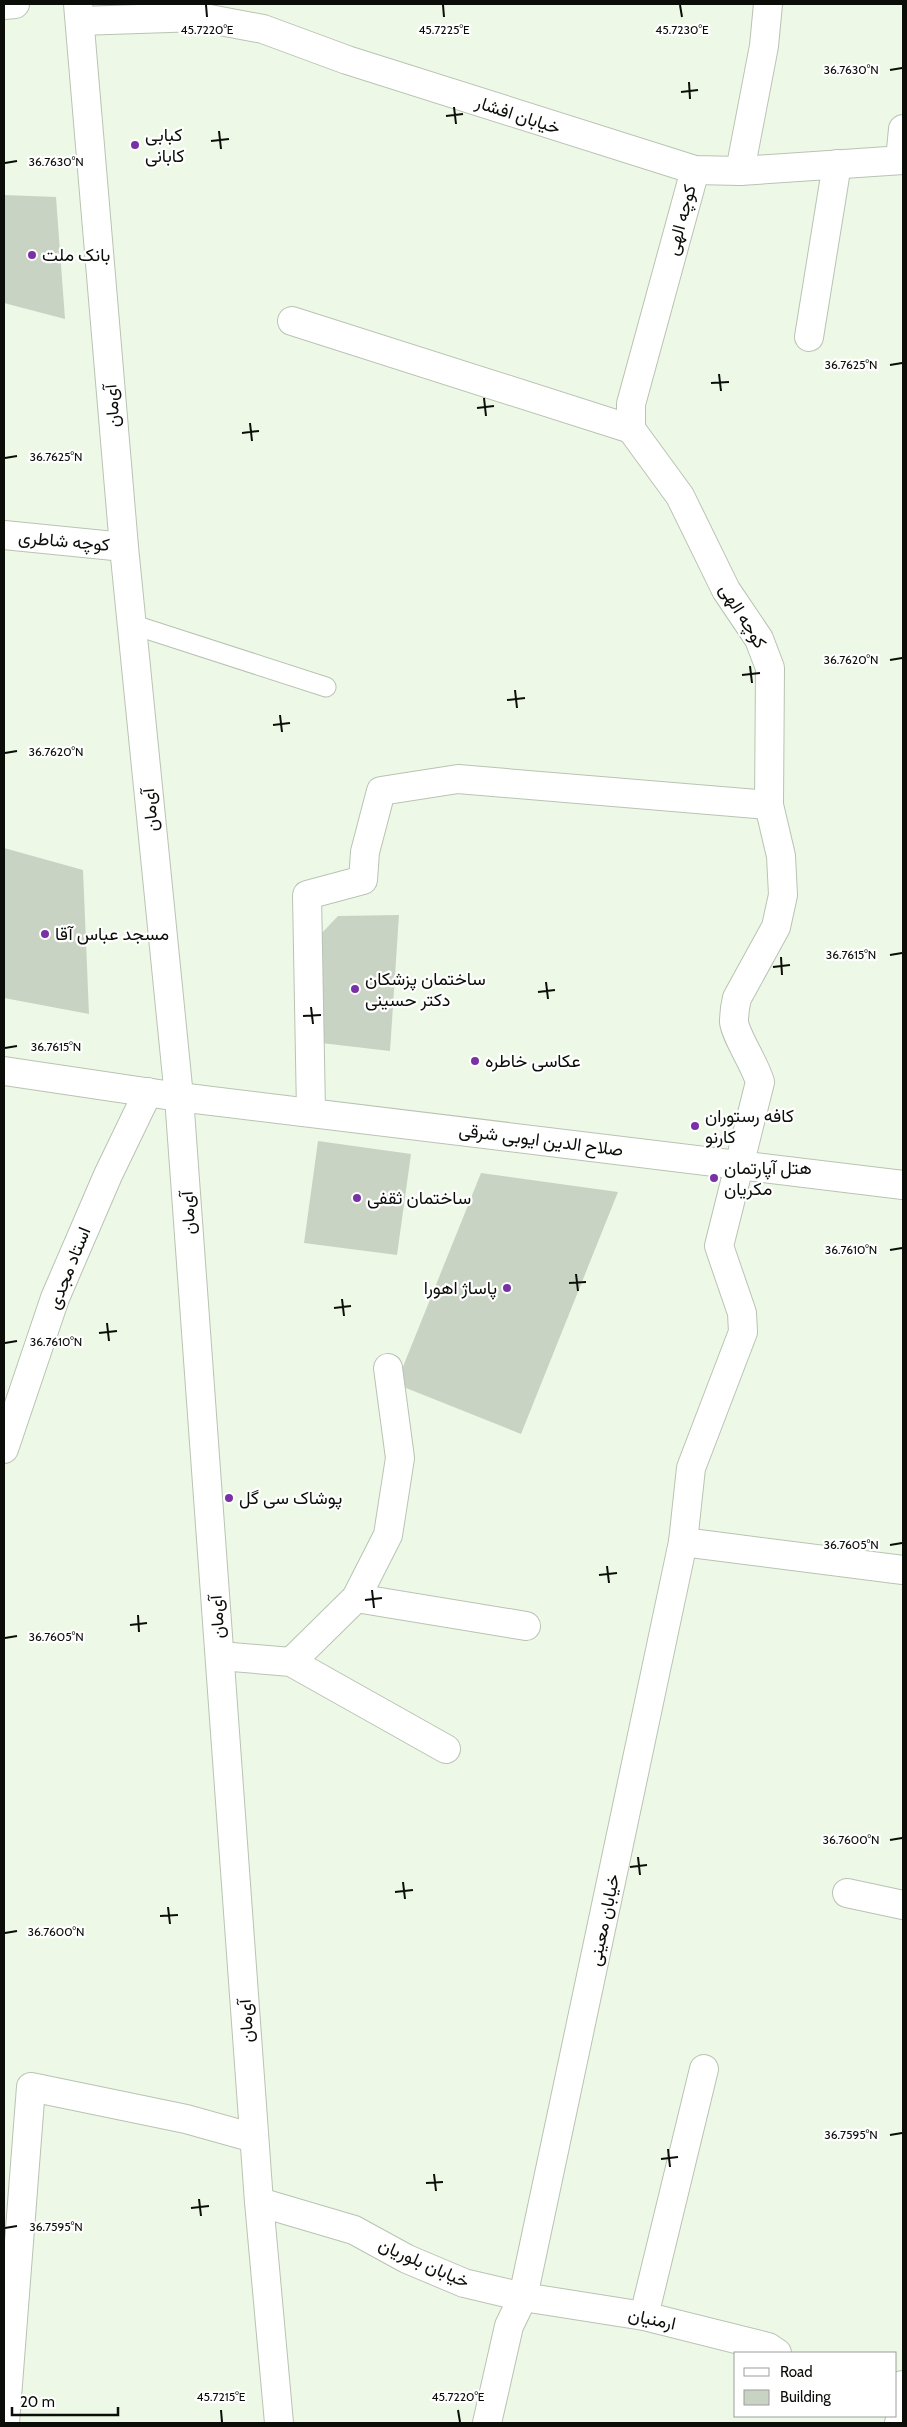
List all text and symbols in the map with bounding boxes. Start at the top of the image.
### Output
text: 45.7220°E [180,22,234,37]
text: 45.7225°E [418,22,470,37]
text: 45.7230°E [655,22,709,37]
text: 36.7630°N [823,62,879,77]
street label: خیابان افشار [472,91,563,139]
place label: کبابی کابانی [145,124,185,167]
marker: کبابی کابانی [129,139,141,151]
text: 36.7630°N [28,154,84,169]
street label: کوچه الهی [661,182,702,258]
place label: بانک ملت [42,244,110,266]
marker: بانک ملت [26,249,38,261]
text: 36.7625°N [824,357,878,372]
street label: آی‌مان [99,382,125,429]
text: 36.7625°N [29,449,83,464]
street label: کوچه شاطری [17,526,111,557]
street label: کوچه الهی [714,580,771,653]
text: 36.7620°N [824,652,878,667]
text: 36.7620°N [29,744,83,759]
street label: آی‌مان [137,785,163,833]
place label: مسجد عباس آقا [55,923,169,945]
marker: مسجد عباس آقا [39,928,51,940]
text: 36.7615°N [826,947,876,962]
place label: ساختمان پزشکان دکتر حسینی [365,968,486,1011]
marker: ساختمان پزشکان دکتر حسینی [349,983,361,995]
text: 36.7615°N [31,1039,81,1054]
place label: عکاسی خاطره [485,1050,581,1072]
marker: عکاسی خاطره [469,1055,481,1067]
place label: کافه رستوران کارنو [705,1105,794,1148]
street label: صلاح الدین ایوبی شرقی [457,1119,624,1162]
marker: کافه رستوران کارنو [689,1120,701,1132]
place label: هتل آپارتمان مکریان [724,1157,812,1200]
marker: هتل آپارتمان مکریان [708,1172,720,1184]
place label: ساختمان ثقفی [367,1187,471,1209]
street label: آی‌مان [175,1189,200,1235]
marker: ساختمان ثقفی [351,1192,363,1204]
street label: استاد مجدی [43,1224,95,1312]
text: 36.7610°N [825,1242,877,1257]
place label: پاساژ اهورا [424,1277,497,1300]
marker: پاساژ اهورا [501,1282,513,1294]
text: 36.7610°N [30,1334,82,1349]
place label: پوشاک سی گل [239,1487,342,1510]
marker: پوشاک سی گل [223,1492,235,1504]
text: 36.7605°N [823,1537,879,1552]
street label: آی‌مان [204,1593,229,1639]
text: 36.7605°N [28,1629,84,1644]
text: 36.7600°N [822,1832,880,1847]
street label: خیابان معینی [583,1872,625,1968]
text: 36.7600°N [27,1924,85,1939]
street label: آی‌مان [233,1997,258,2043]
text: 36.7595°N [824,2127,878,2142]
text: 36.7595°N [29,2219,83,2234]
street label: خیابان بلوریان [375,2233,473,2293]
street label: ارمنیان [626,2303,678,2335]
legend [734,2352,897,2417]
text: Road [780,2363,813,2381]
scale bar [12,2384,119,2416]
text: Building [780,2388,831,2406]
text: 45.7215°E [197,2389,246,2404]
text: 45.7220°E [431,2389,485,2404]
text: 20 m [20,2393,55,2411]

